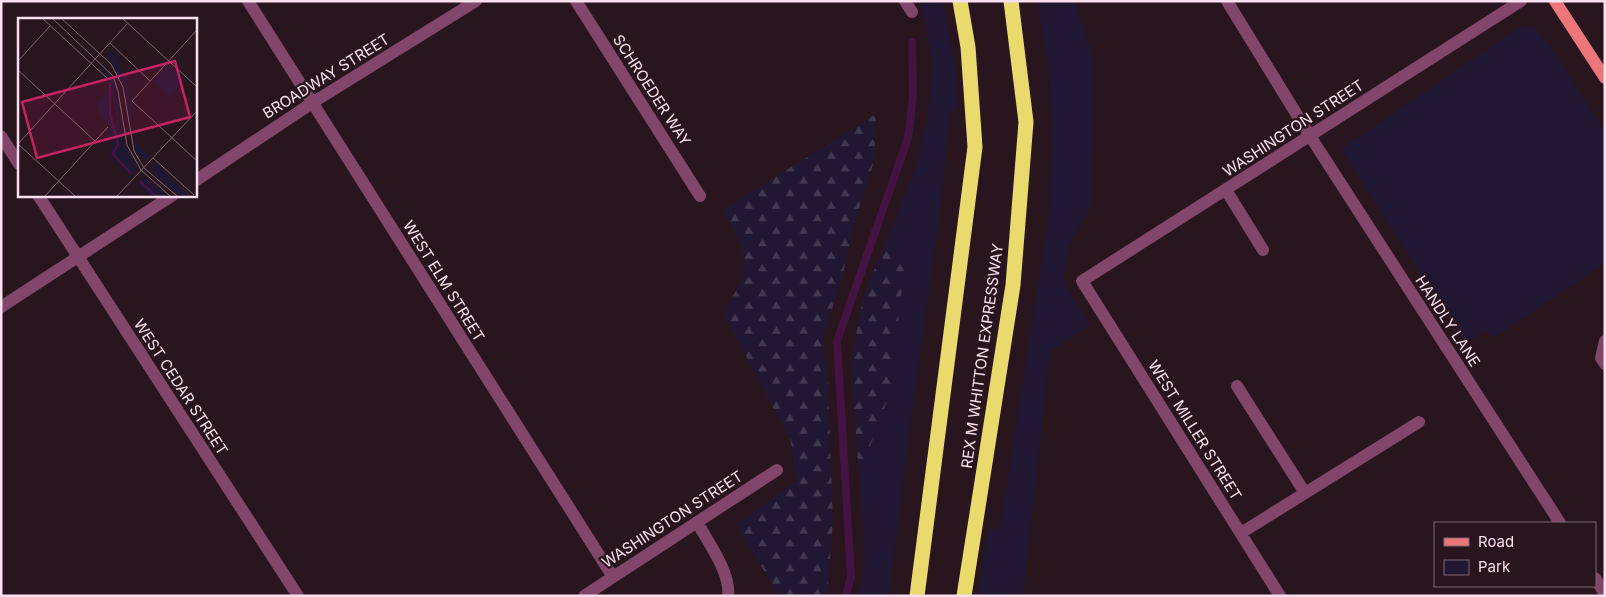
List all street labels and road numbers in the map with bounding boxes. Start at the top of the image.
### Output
street label: BROADWAY STREET [259,29,393,123]
street label: SCHROEDER WAY [609,31,695,149]
street label: WASHINGTON STREET [1219,75,1367,181]
street label: WEST ELM STREET [399,217,489,345]
street label: REX M WHITTON EXPRESSWAY [957,242,1007,470]
street label: HANDLY LANE [1411,272,1485,370]
street label: WEST CEDAR STREET [130,315,232,459]
street label: WEST MILLER STREET [1144,357,1246,503]
street label: WASHINGTON STREET [598,466,746,572]

